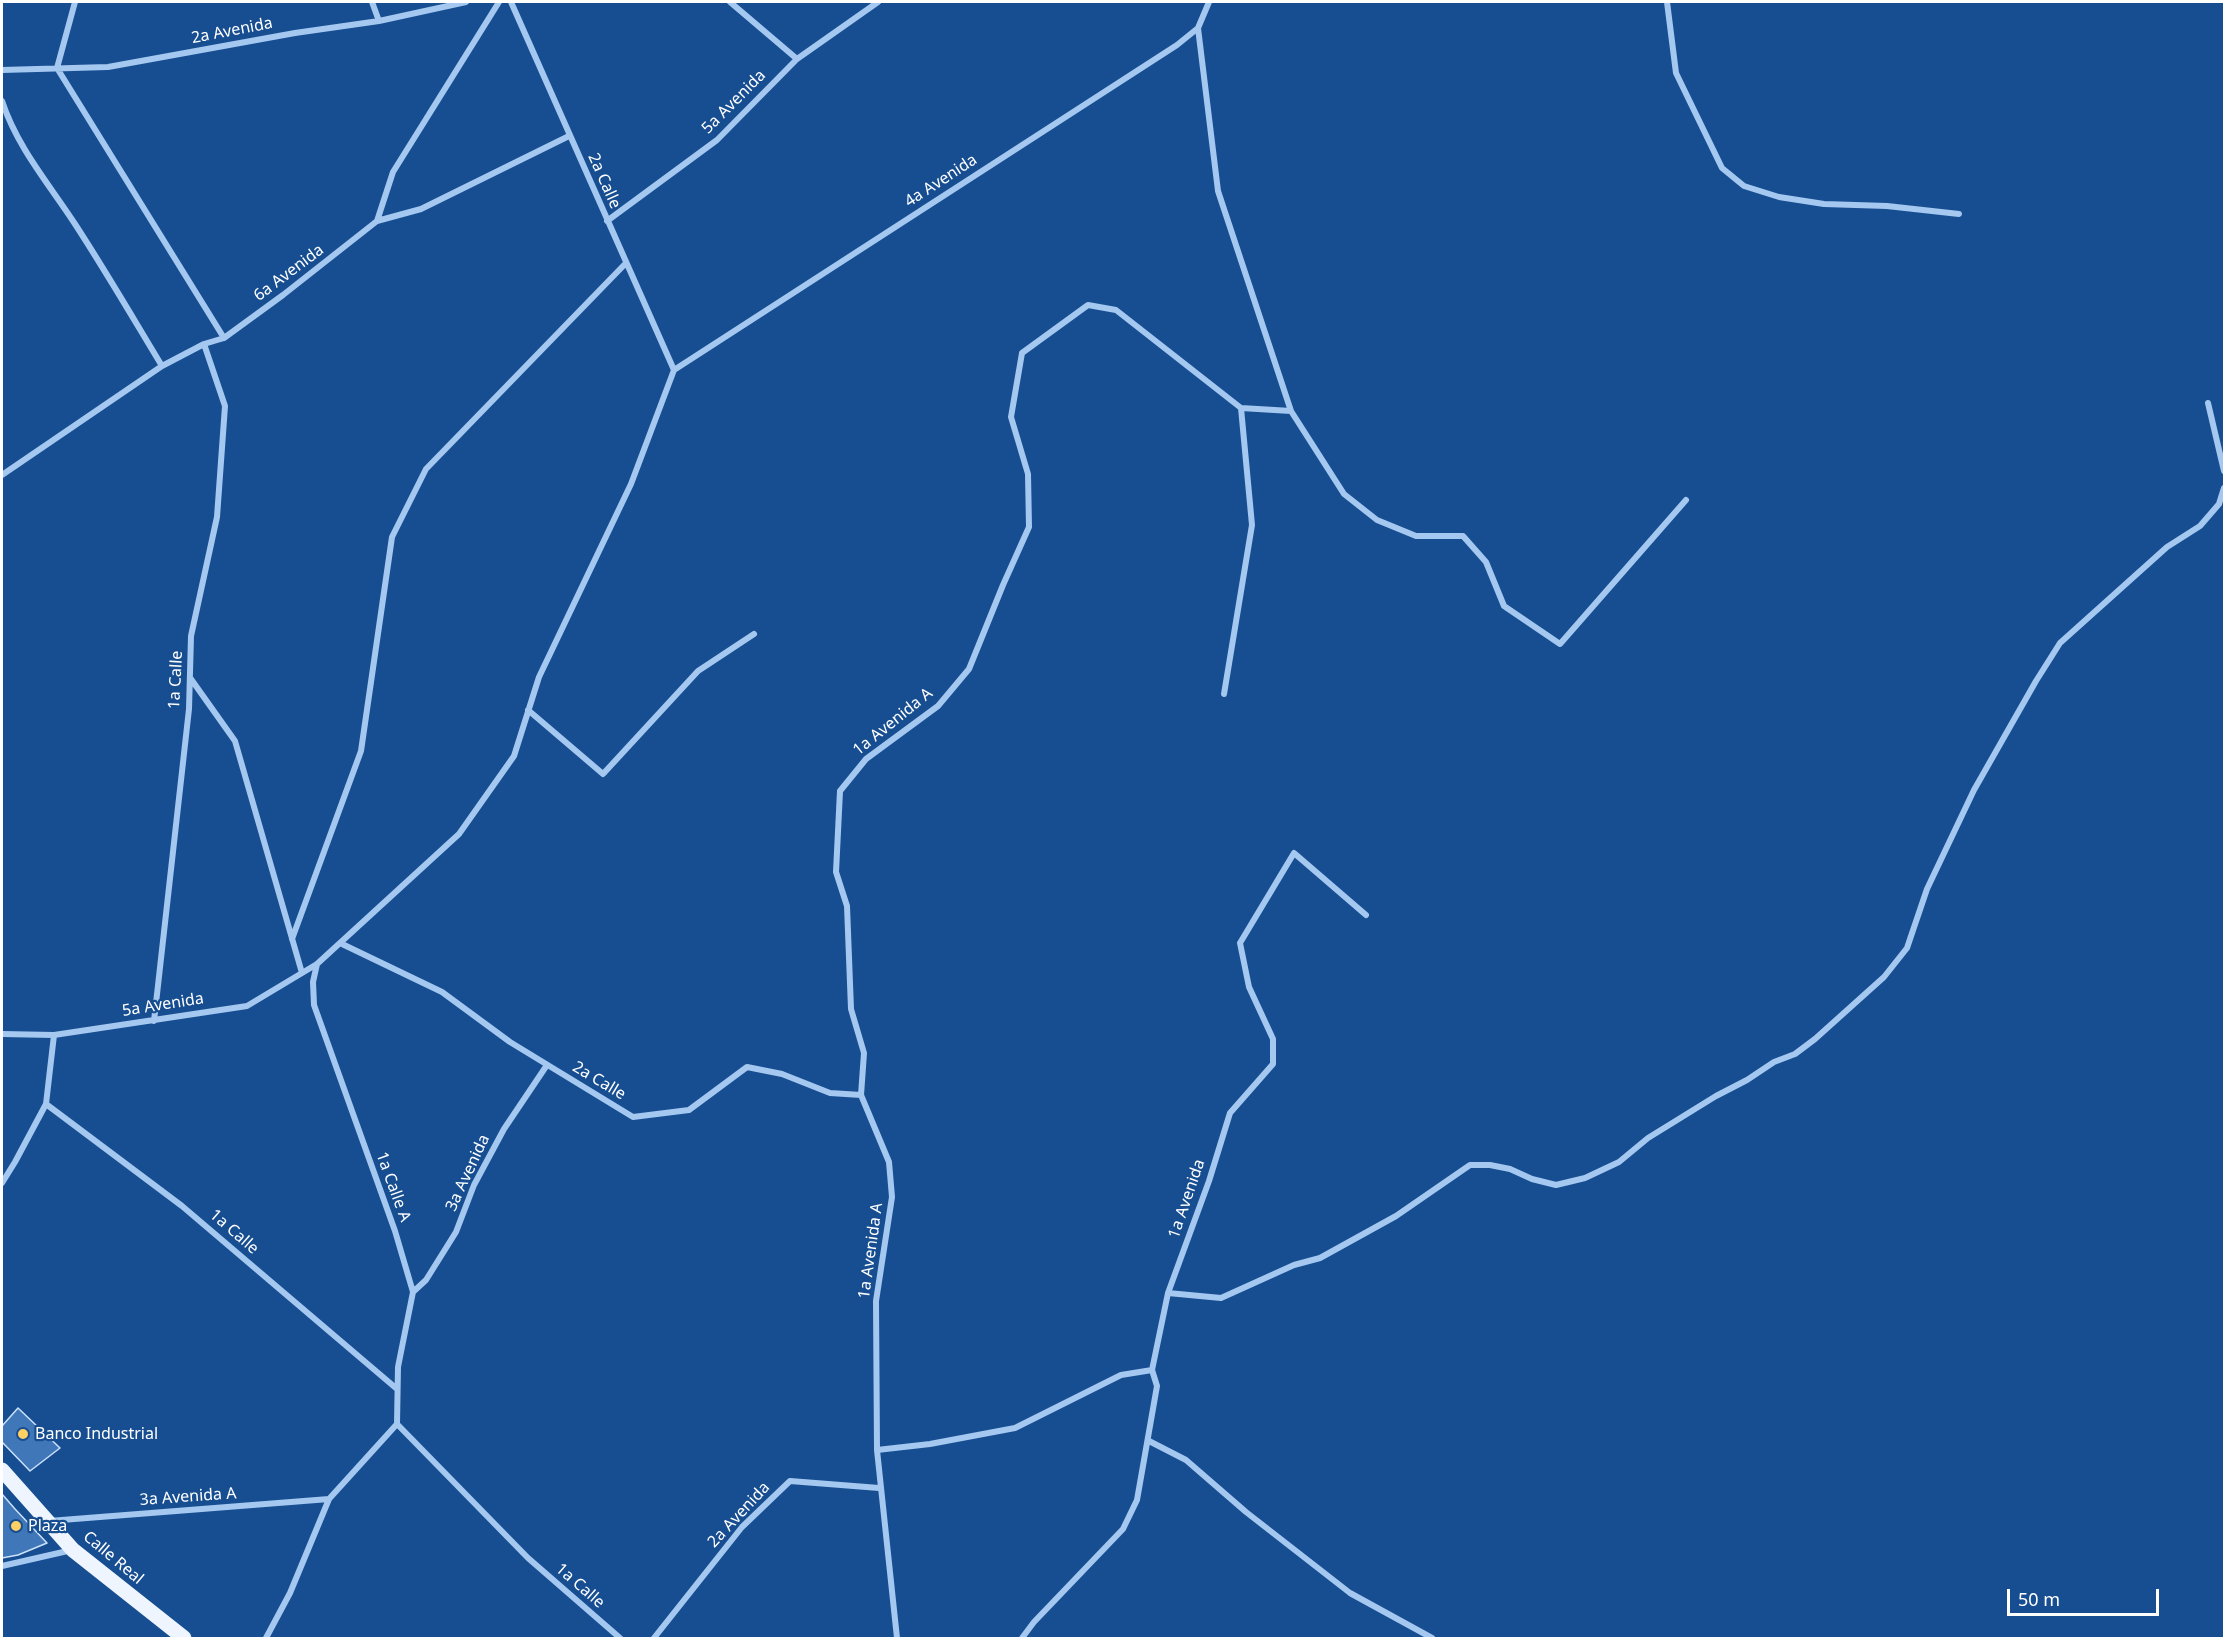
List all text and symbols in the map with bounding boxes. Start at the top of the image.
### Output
street label: 2a Avenida [190,14,274,48]
street label: 5a Avenida [698,66,770,138]
street label: 2a Calle [583,150,625,212]
street label: 4a Avenida [901,150,981,212]
street label: 6a Avenida [250,241,328,305]
street label: 1a Calle [165,650,187,710]
street label: 1a Avenida A [849,684,937,760]
street label: 5a Avenida [121,989,205,1021]
street label: 2a Calle [569,1058,629,1104]
street label: 3a Avenida [442,1132,494,1214]
street label: 1a Calle A [371,1149,415,1225]
street label: 1a Avenida [1164,1157,1210,1241]
street label: 1a Avenida A [855,1202,887,1300]
street label: 1a Calle [206,1206,262,1258]
place label: Banco Industrial [35,1424,158,1444]
marker: Banco Industrial [16,1427,30,1441]
street label: 2a Avenida [704,1478,774,1552]
street label: 3a Avenida A [139,1484,237,1510]
place label: Plaza [28,1516,67,1536]
marker: Plaza [9,1519,23,1533]
street label: Calle Real [79,1527,147,1589]
street label: 1a Calle [552,1560,608,1612]
scale bar [2010,1577,2162,1615]
text: 50 m [2018,1587,2060,1611]

